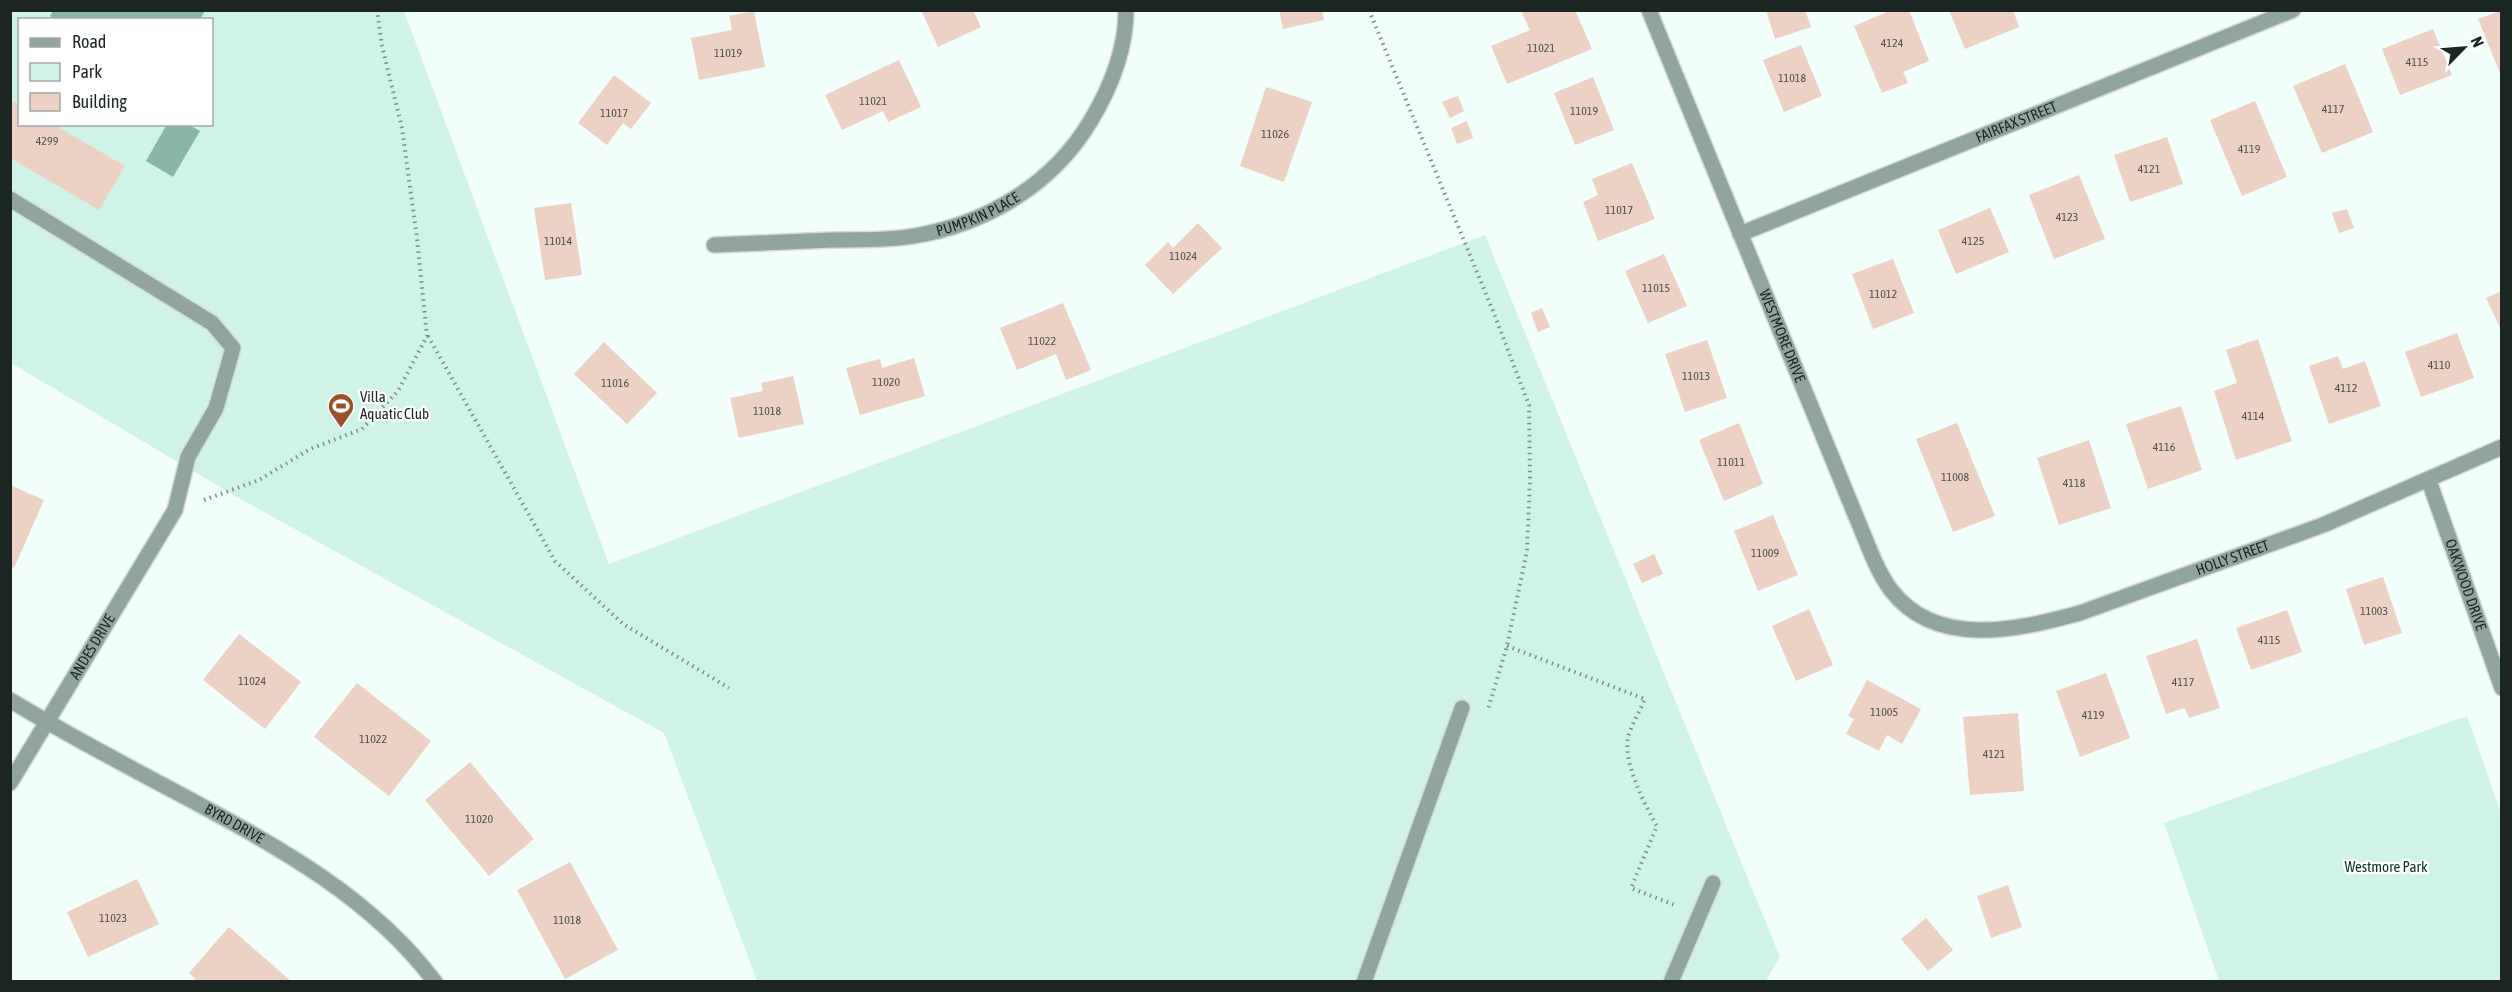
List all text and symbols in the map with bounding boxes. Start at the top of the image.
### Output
legend [18,18,213,126]
north arrow [2434,18,2494,78]
text: Road [72,31,106,52]
text: N [2467,34,2488,50]
house number: 4124 [1881,36,1904,50]
house number: 11021 [1527,41,1555,55]
house number: 11019 [714,46,742,60]
house number: 4115 [2406,55,2428,69]
text: Park [72,61,102,82]
house number: 11018 [1778,71,1806,85]
text: Building [72,91,127,112]
house number: 11021 [859,94,887,108]
street label: FAIRFAX STREET [1973,97,2060,146]
house number: 4117 [2322,102,2345,116]
house number: 11019 [1570,104,1598,118]
house number: 11017 [600,106,628,120]
house number: 11026 [1261,127,1289,141]
house number: 4299 [36,134,59,148]
house number: 4119 [2238,142,2261,156]
house number: 4121 [2138,162,2161,176]
street label: PUMPKIN PLACE [934,188,1023,239]
house number: 11017 [1605,203,1633,217]
house number: 4123 [2056,210,2078,224]
house number: 11014 [544,234,572,248]
house number: 4125 [1962,234,1984,248]
house number: 11024 [1169,249,1197,263]
house number: 11015 [1642,281,1670,295]
street label: WESTMORE DRIVE [1756,287,1809,385]
house number: 11012 [1869,287,1897,301]
house number: 11022 [1028,334,1056,348]
house number: 4110 [2428,358,2451,372]
house number: 11013 [1682,369,1710,383]
house number: 11020 [872,375,900,389]
house number: 11016 [601,376,629,390]
house number: 4112 [2335,381,2357,395]
place label: Villa Aquatic Club [360,388,429,422]
sports icon: Villa Aquatic Club [326,391,356,429]
house number: 11018 [753,404,781,418]
house number: 4114 [2242,409,2265,423]
house number: 4116 [2153,440,2176,454]
house number: 11011 [1717,455,1745,469]
house number: 11008 [1941,470,1969,484]
house number: 4118 [2063,476,2086,490]
street label: HOLLY STREET [2193,536,2272,578]
street label: OAKWOOD DRIVE [2442,537,2490,633]
house number: 11009 [1751,546,1779,560]
house number: 11003 [2360,604,2388,618]
street label: ANDES DRIVE [66,611,118,682]
house number: 4115 [2258,633,2280,647]
house number: 11024 [238,674,266,688]
house number: 4117 [2172,675,2195,689]
house number: 11005 [1870,705,1898,719]
house number: 4119 [2082,708,2105,722]
house number: 11022 [359,732,387,746]
house number: 4121 [1983,747,2006,761]
street label: BYRD DRIVE [202,800,268,847]
house number: 11020 [465,812,493,826]
park label: Westmore Park [2344,858,2428,875]
house number: 11023 [99,911,127,925]
house number: 11018 [553,913,581,927]

